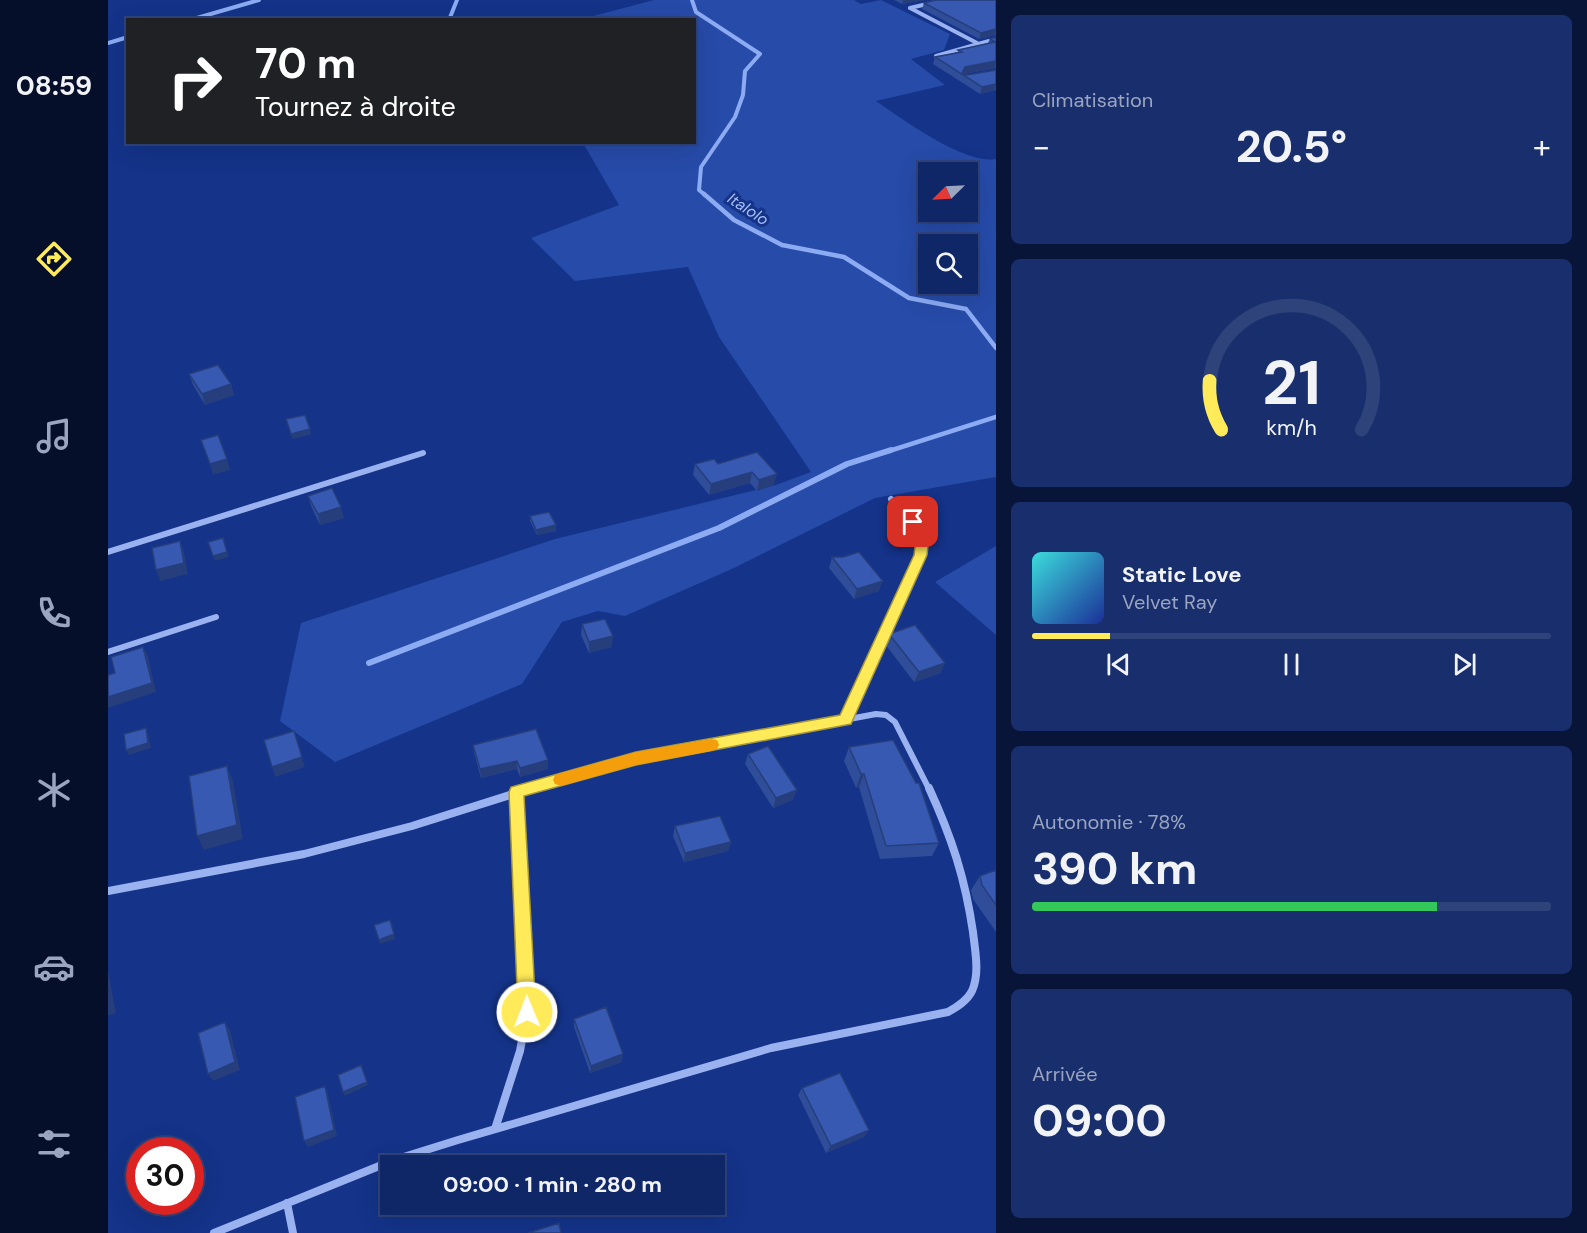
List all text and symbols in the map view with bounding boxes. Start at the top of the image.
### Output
text: 70 m [255,36,356,91]
icon: right [156,42,234,120]
text: 08:59 [16,68,92,103]
text: Climatisation [1032,87,1153,113]
text: Tournez à droite [255,89,456,124]
text: 20.5° [1236,117,1347,176]
text: − [1032,125,1050,168]
text: + [1533,125,1551,168]
north arrow [918,162,978,222]
map controls [918,162,978,294]
water label: Italolo [723,188,773,230]
button: search [918,234,978,294]
icon: directions [33,238,75,280]
text: 21 [1262,342,1321,423]
text: km/h [1266,414,1317,442]
icon: music [33,415,75,457]
pin [887,496,938,547]
icon: arrive [896,505,929,538]
text: Static Love [1122,560,1242,589]
text: Velvet Ray [1122,589,1217,615]
icon: phone [33,592,75,634]
icon: previous [1102,648,1135,681]
icon: pause [1275,648,1308,681]
icon: next [1448,648,1481,681]
icon: climate [33,769,75,811]
text: Autonomie · 78% [1032,809,1186,835]
text: 390 km [1032,839,1197,898]
icon: car [33,946,75,988]
position arrow [495,980,559,1044]
text: Arrivée [1032,1061,1098,1087]
text: 09:00 [1032,1091,1167,1150]
icon: filters [33,1123,75,1165]
speed limit sign: 30 [126,1137,204,1215]
text: 09:00 · 1 min · 280 m [443,1170,662,1199]

